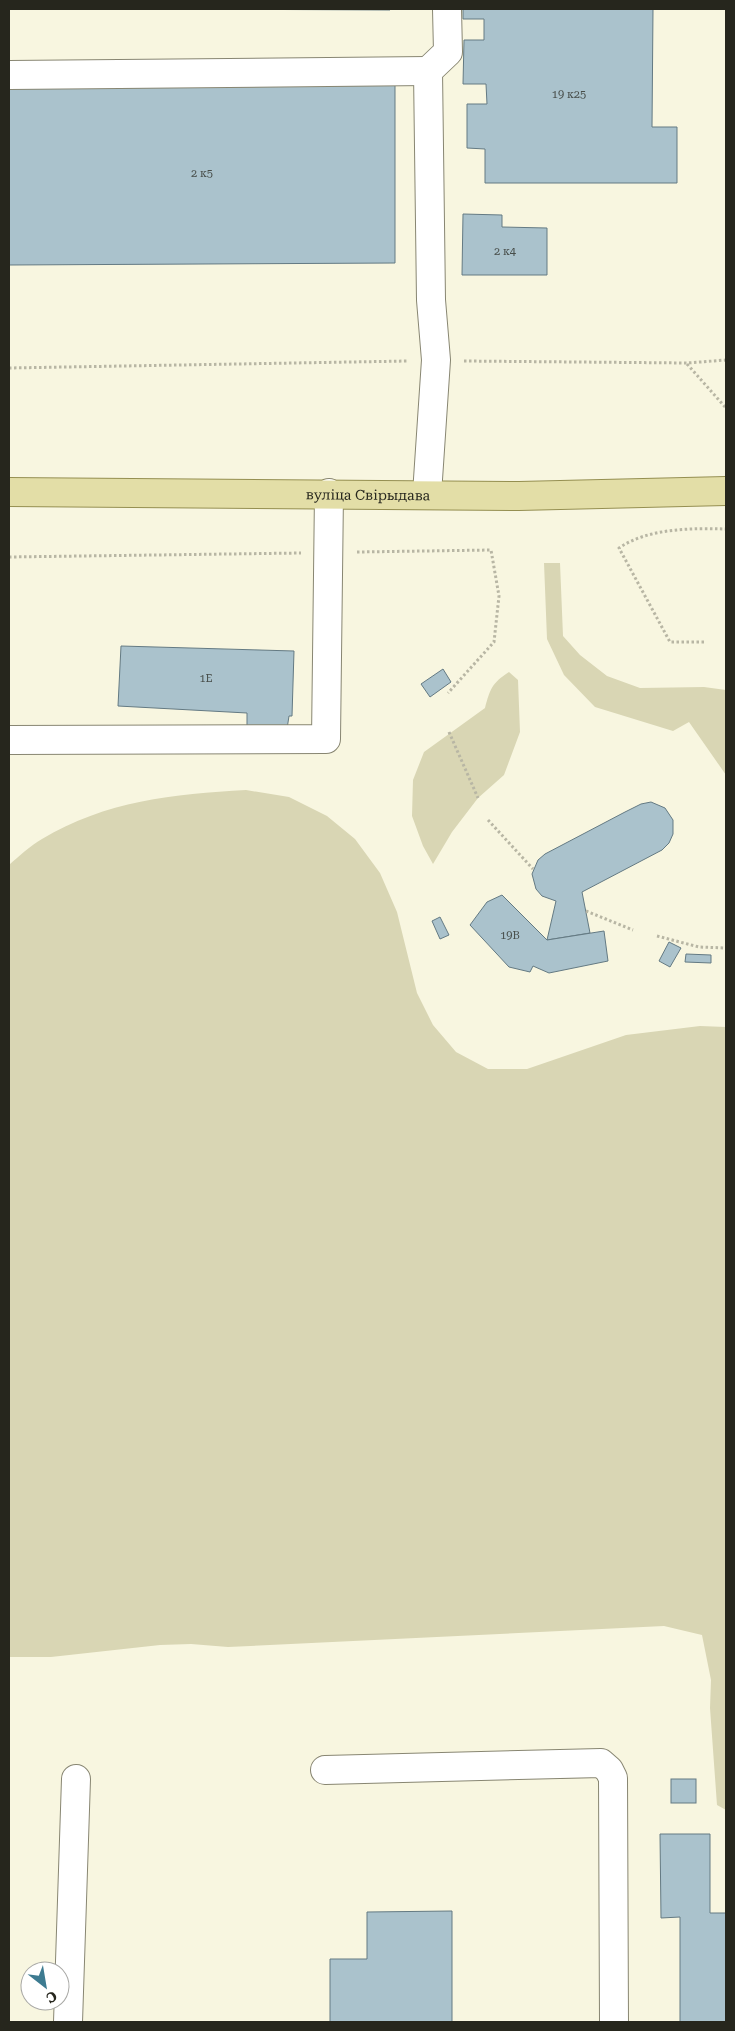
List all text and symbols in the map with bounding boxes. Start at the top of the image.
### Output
house number: 19 к25 [552,88,586,101]
house number: 2 к5 [191,167,213,180]
house number: 2 к4 [494,245,517,258]
street label: вуліца Свірыдава [306,486,431,503]
house number: 1Е [199,672,213,685]
house number: 19В [500,929,520,942]
north arrow [20,1961,70,2011]
text: С [43,1988,60,2007]

